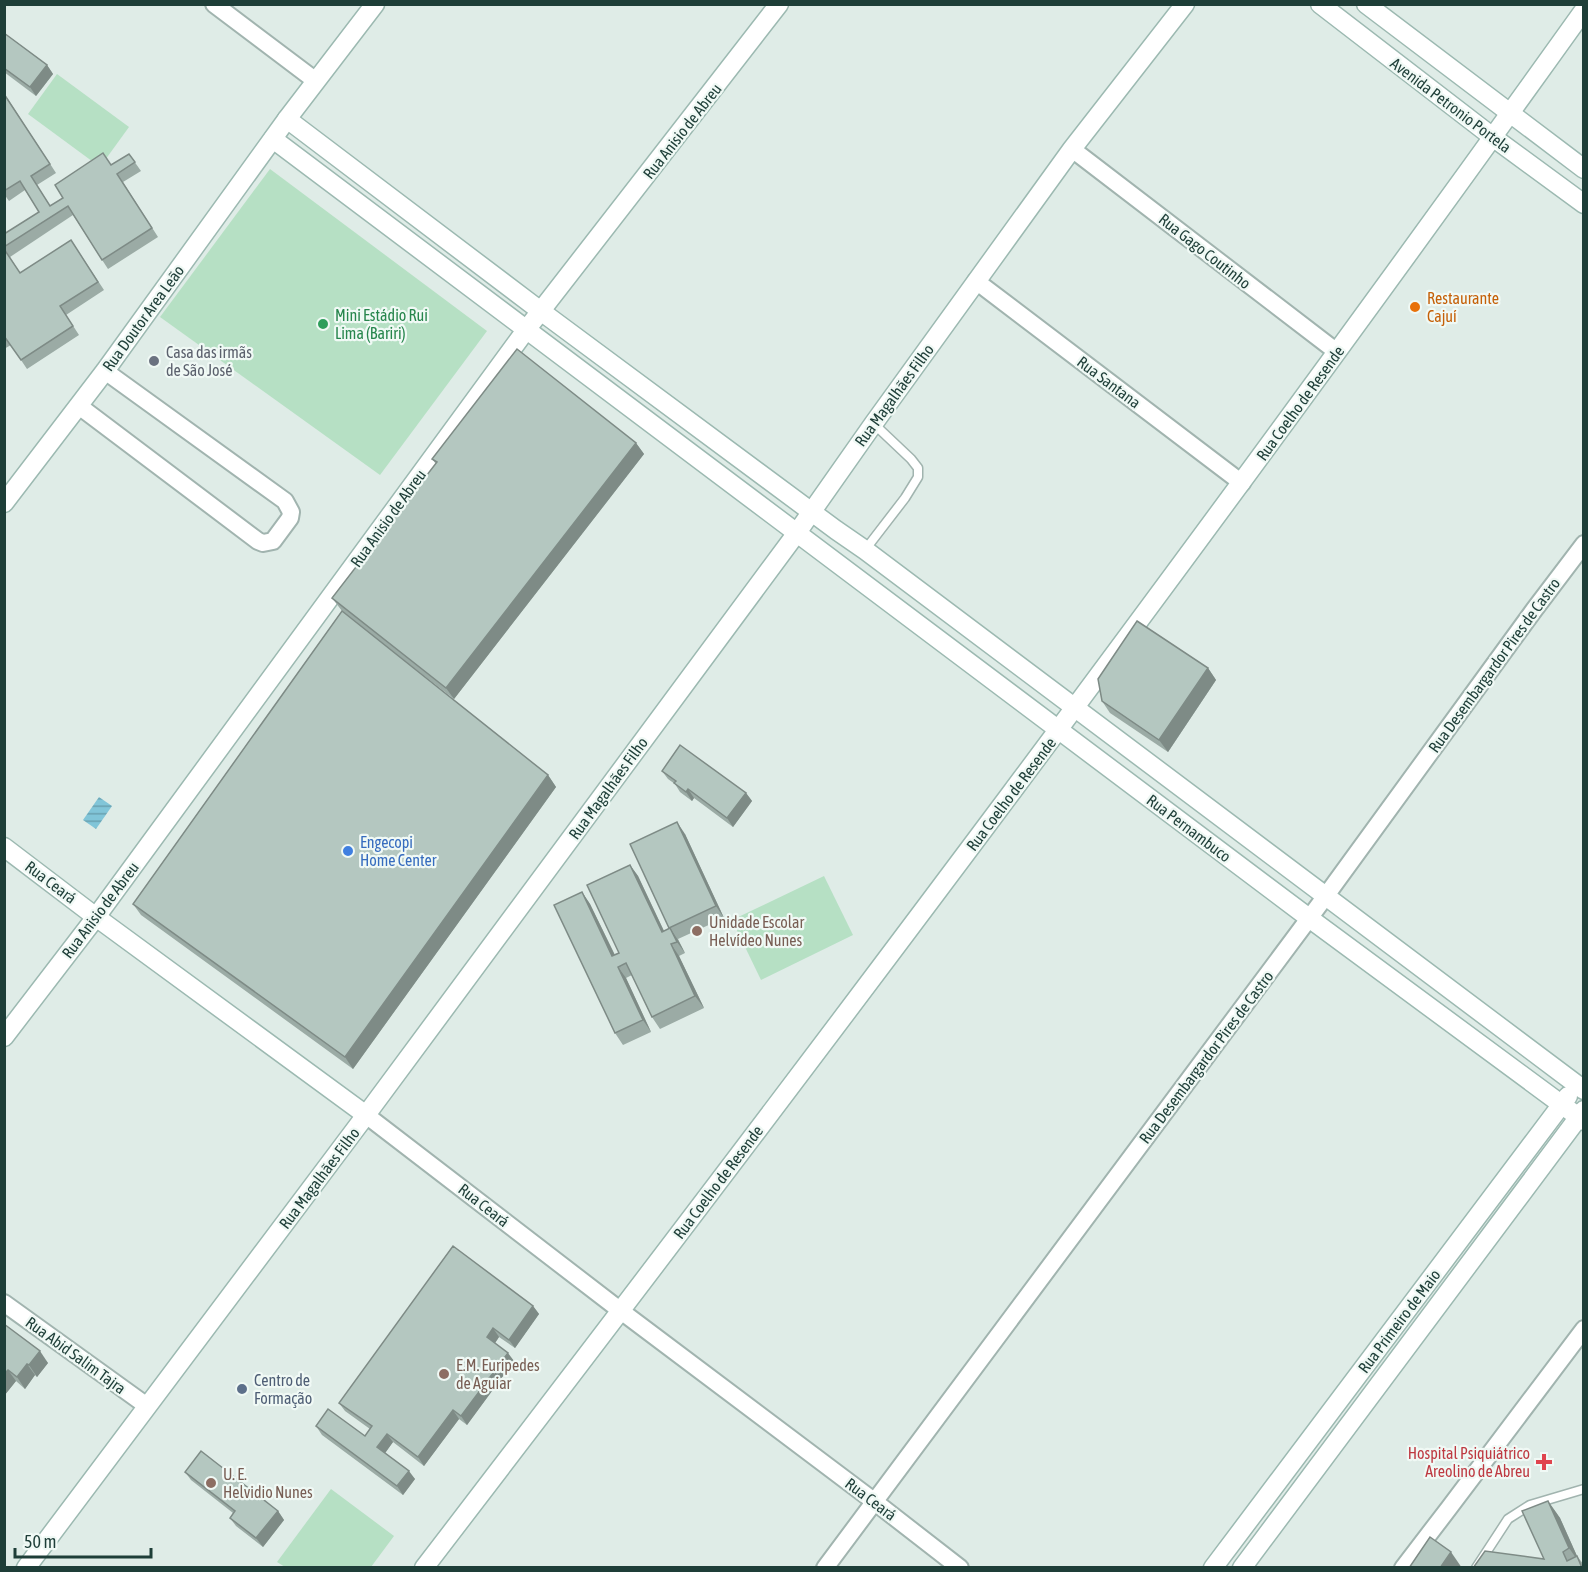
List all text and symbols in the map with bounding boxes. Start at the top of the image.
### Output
street label: Avenida Petronio Portela [1387,54,1515,156]
street label: Rua Anisio de Abreu [639,80,725,182]
street label: Rua Gago Coutinho [1155,210,1254,293]
street label: Rua Doutor Area Leão [99,262,187,374]
place label: Restaurante Cajuí [1427,289,1499,326]
marker: Restaurante Cajuí [1408,300,1422,314]
place label: Mini Estádio Rui Lima (Bariri) [335,306,428,343]
marker: Mini Estádio Rui Lima (Bariri) [316,317,330,331]
street label: Rua Magalhães Filho [851,340,938,450]
street label: Rua Coelho de Resende [1252,342,1348,464]
place label: Casa das irmãs de São José [166,343,252,379]
street label: Rua Santana [1074,352,1144,412]
marker: Casa das irmãs de São José [147,354,161,368]
street label: Rua Anisio de Abreu [347,466,429,570]
street label: Rua Desembargardor Pires de Castro [1425,574,1564,756]
street label: Rua Magalhães Filho [565,733,652,843]
street label: Rua Coelho de Resende [963,734,1059,854]
street label: Rua Pernambuco [1143,791,1235,865]
place label: Engecopi Home Center [360,833,437,869]
marker: Engecopi Home Center [341,844,355,858]
street label: Rua Ceará [22,857,80,907]
street label: Rua Anisio de Abreu [58,858,142,962]
place label: Unidade Escolar Helvídeo Nunes [709,913,805,949]
marker: Unidade Escolar Helvídeo Nunes [690,924,704,938]
street label: Rua Desembargardor Pires de Castro [1135,967,1278,1147]
street label: Rua Coelho de Resende [670,1122,766,1242]
street label: Rua Magalhães Filho [275,1124,364,1233]
street label: Rua Ceará [455,1180,513,1230]
street label: Rua Primeiro de Maio [1354,1266,1444,1376]
street label: Rua Abid Salim Tajra [22,1313,129,1398]
place label: E.M. Euripedes de Aguiar [456,1356,540,1393]
marker: E.M. Euripedes de Aguiar [437,1367,451,1381]
place label: Centro de Formação [254,1371,312,1408]
marker: Centro de Formação [235,1382,249,1396]
place label: Hospital Psiquiátrico Areolino de Abreu [1408,1444,1530,1480]
marker: Hospital Psiquiátrico Areolino de Abreu [1535,1453,1553,1471]
place label: U. E. Helvidio Nunes [223,1465,313,1501]
street label: Rua Ceará [842,1474,900,1524]
marker: U. E. Helvidio Nunes [204,1476,218,1490]
scale bar [15,1521,152,1559]
text: 50 m [24,1531,56,1552]

